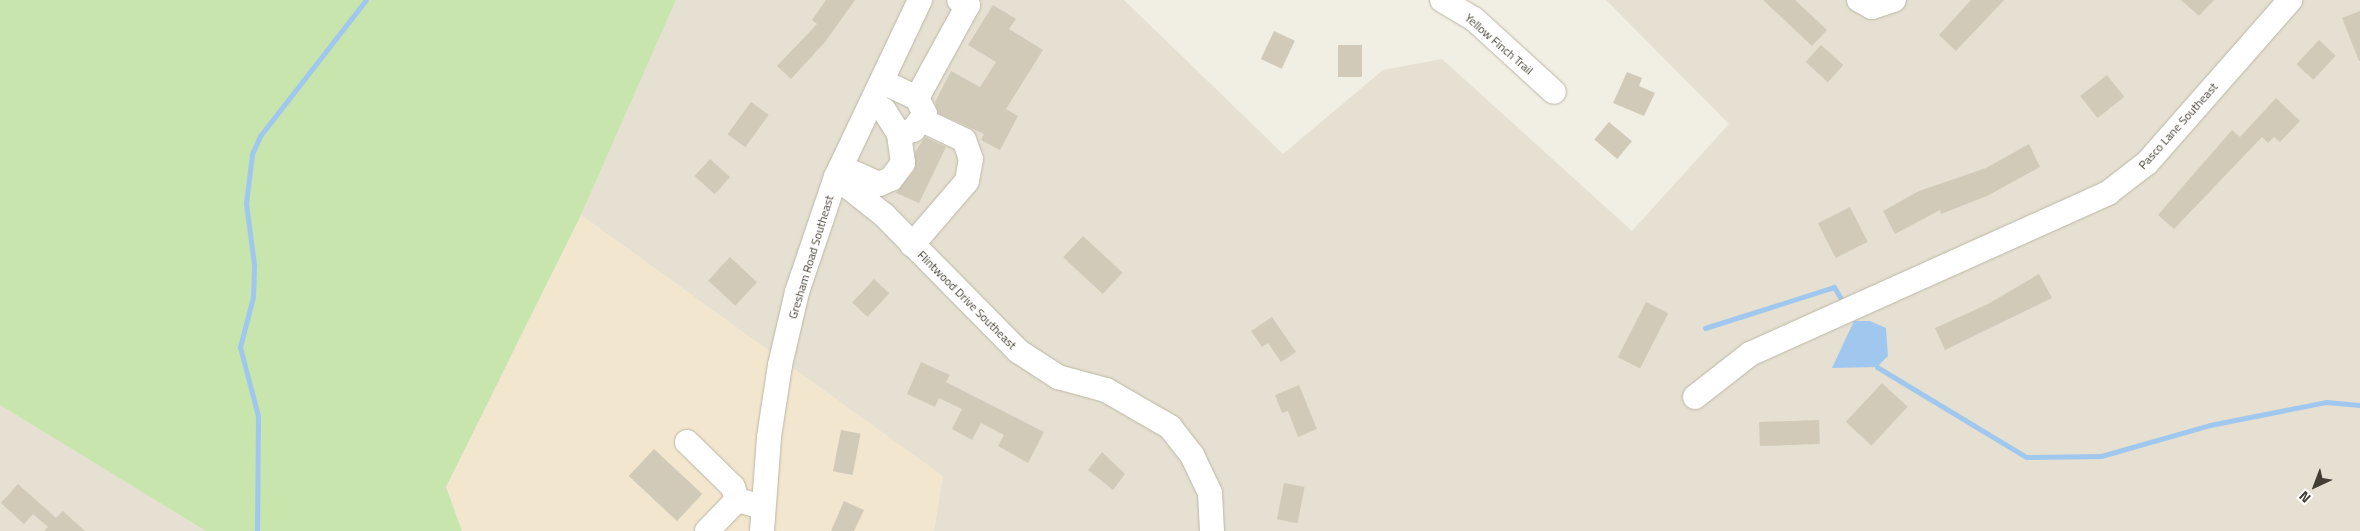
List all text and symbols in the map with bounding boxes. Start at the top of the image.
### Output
street label: Yellow Finch Trail [1462,10,1536,78]
street label: Pasco Lane Southeast [2135,80,2221,172]
street label: Gresham Road Southeast [785,193,837,321]
street label: Flintwood Drive Southeast [915,248,1019,352]
north arrow [2290,461,2340,511]
text: N [2294,486,2315,508]

